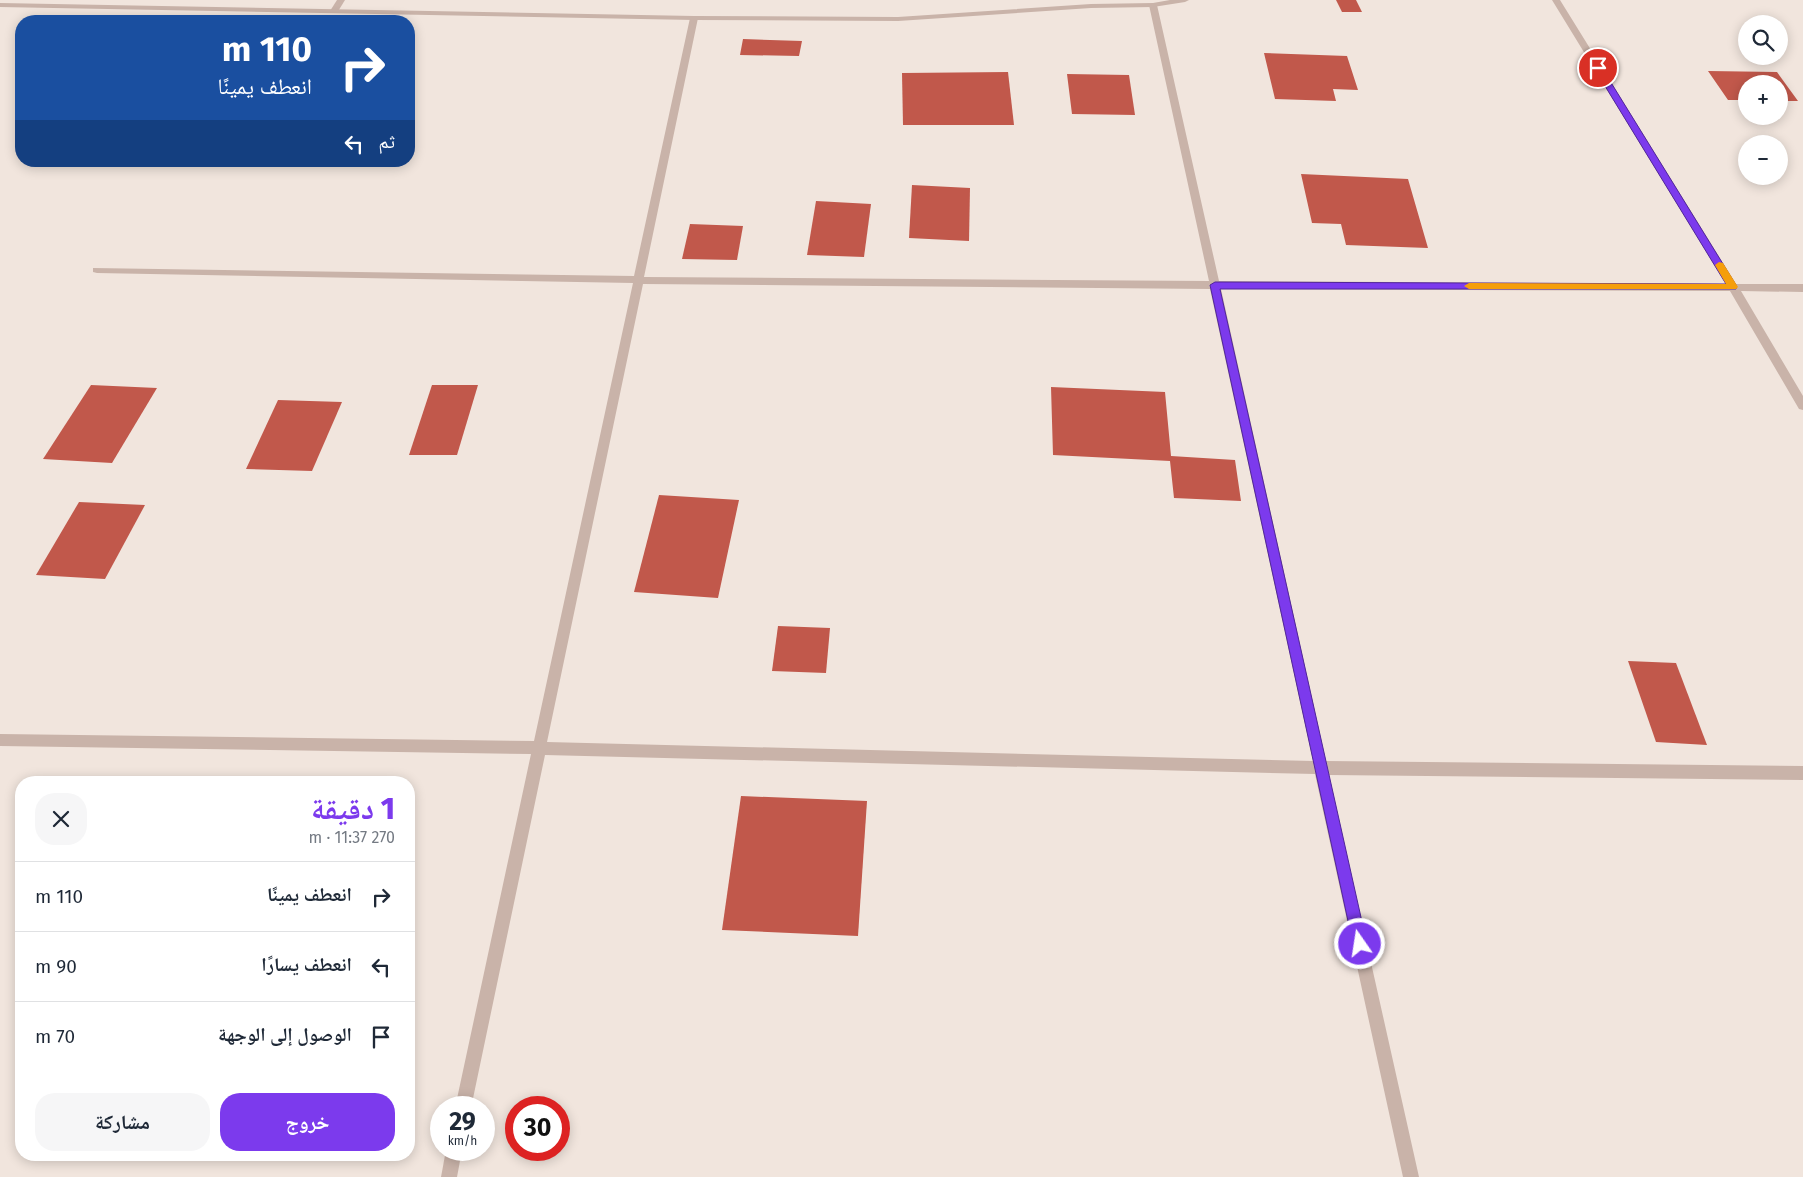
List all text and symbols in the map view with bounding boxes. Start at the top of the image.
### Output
map controls [1738,15,1788,185]
button: search [1738,15,1788,65]
text: 110 m [222,28,312,70]
icon: right [330,35,395,100]
pin [1577,47,1619,89]
icon: arrive [1584,54,1612,82]
text: انعطف يمينًا [217,73,312,100]
button: + [1738,75,1788,125]
icon: left [340,130,368,158]
text: ثم [378,130,395,153]
button: − [1738,135,1788,185]
text: 1 دقيقة [311,791,395,827]
button: close [35,793,87,845]
text: 270 m · 11:37 [308,828,395,847]
text: انعطف يمينًا [267,883,352,906]
icon: right [367,883,395,911]
text: 110 m [35,885,83,908]
position arrow [1333,917,1385,969]
text: انعطف يسارًا [261,953,352,976]
icon: left [367,953,395,981]
text: 90 m [35,955,77,978]
text: الوصول إلى الوجهة [218,1023,352,1046]
icon: arrive [367,1023,395,1051]
text: 70 m [35,1025,75,1048]
button: مشاركة [35,1093,210,1151]
button: خروج [220,1093,395,1151]
speed limit sign: 30 [505,1096,570,1161]
text: 29 [449,1107,476,1137]
text: km/h [448,1134,477,1148]

